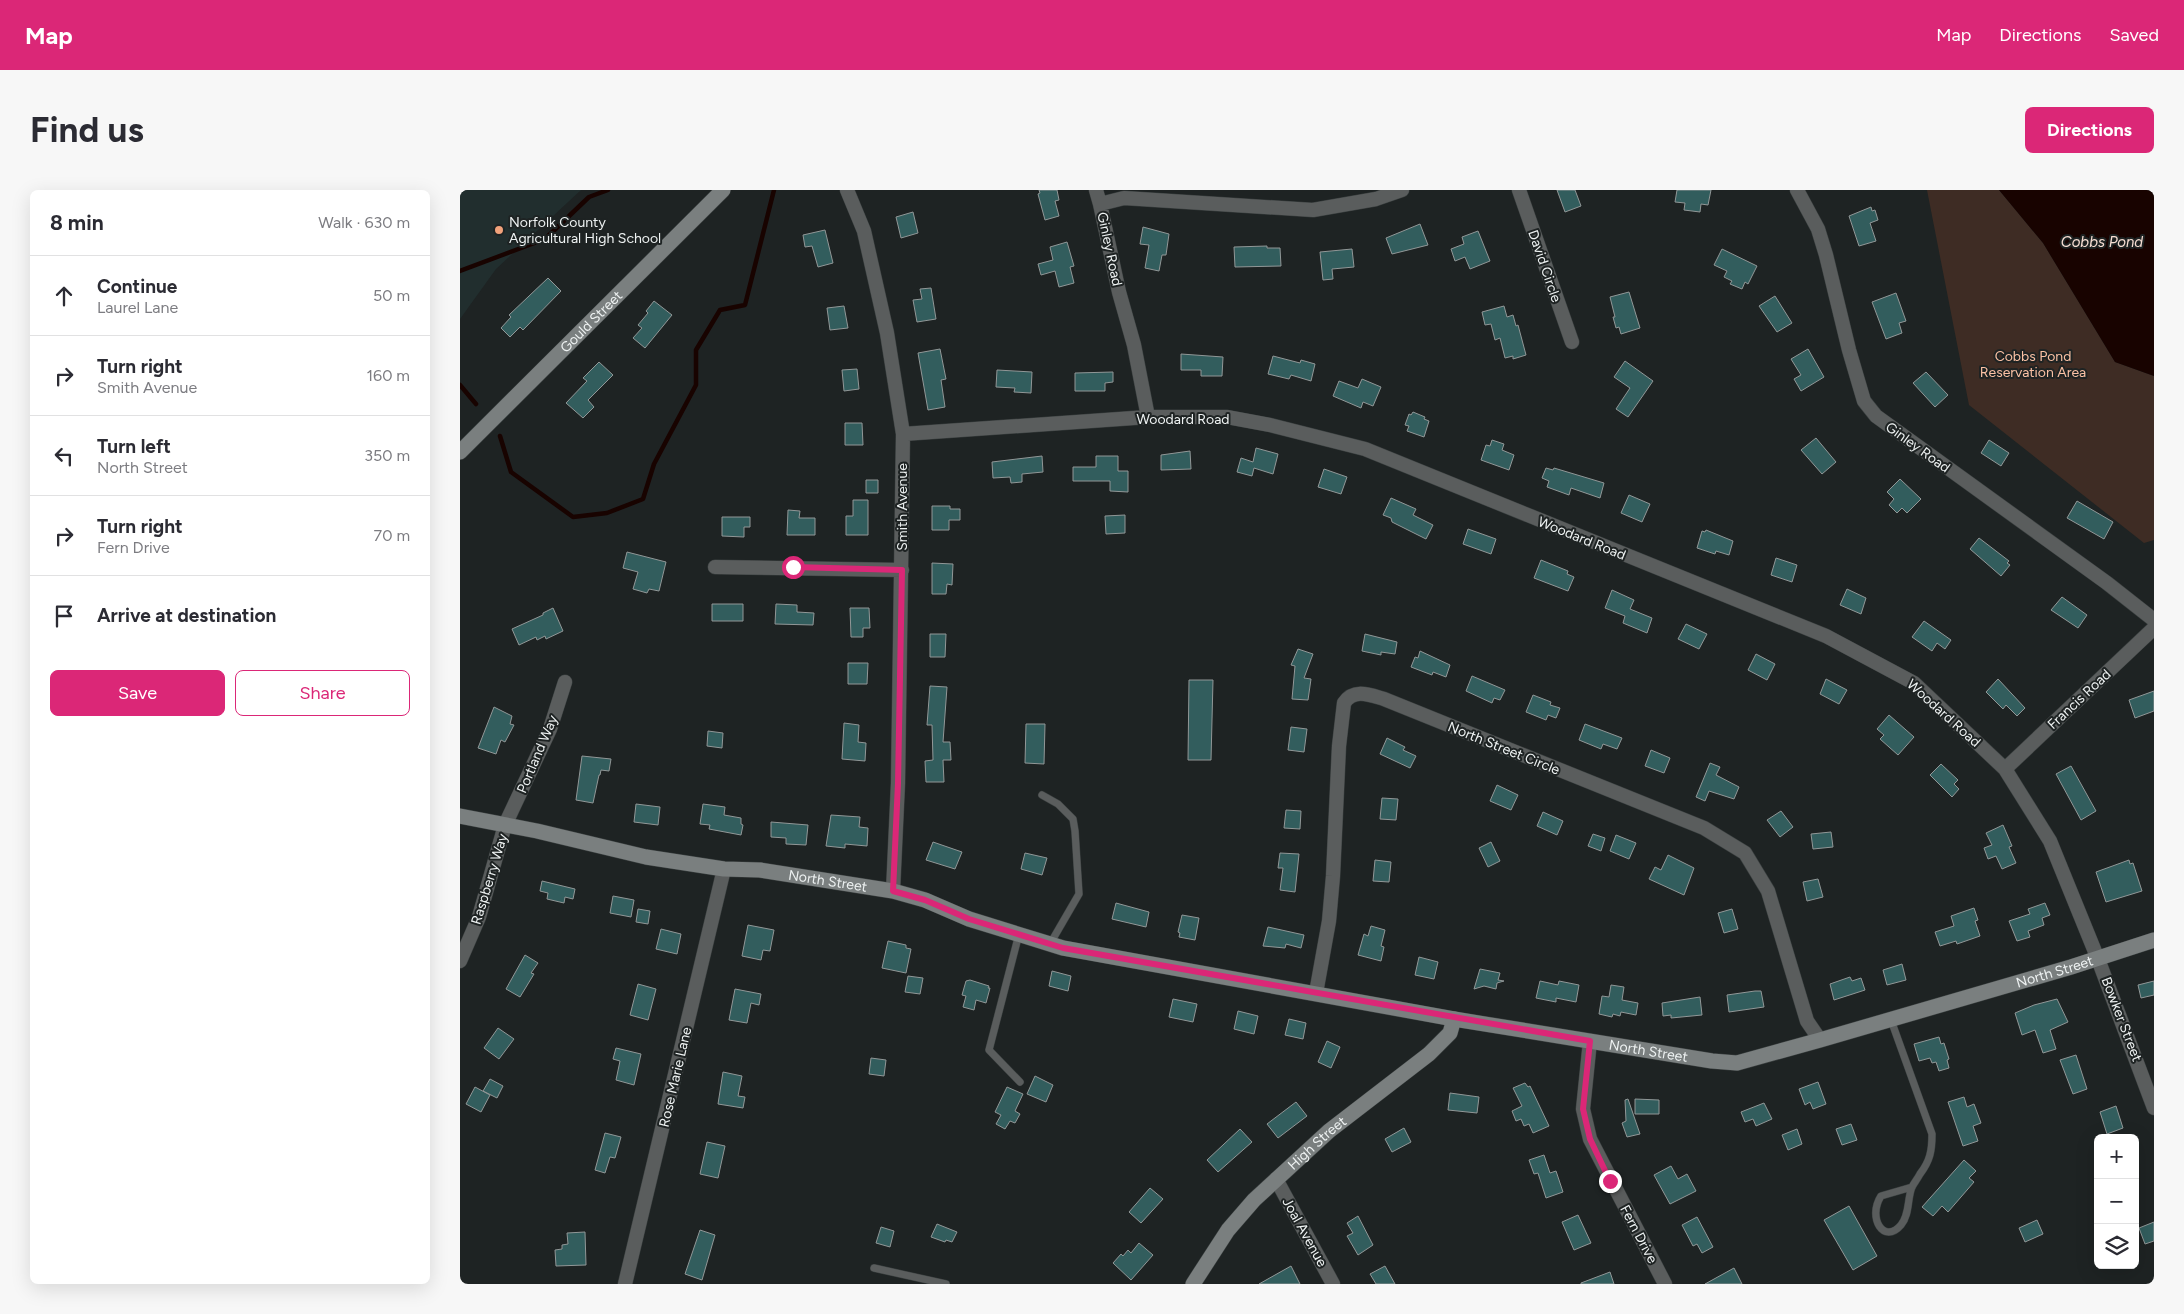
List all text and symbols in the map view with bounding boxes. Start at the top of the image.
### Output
text: Map [25,21,73,50]
text: Map [1936,24,1971,46]
text: Directions [1999,24,2081,46]
text: Saved [2109,24,2159,46]
button: Directions [2025,107,2154,153]
text: Find us [30,109,144,151]
text: 8 min [50,210,104,235]
street label: Ginley Road [1093,211,1126,288]
text: Walk · 630 m [318,213,410,232]
place label: Norfolk County Agricultural High School [509,214,661,247]
marker: Norfolk County Agricultural High School [493,224,505,236]
street label: David Circle [1524,228,1565,305]
water label: Cobbs Pond [2061,233,2143,251]
text: Continue [97,275,177,298]
icon: ahead [50,282,78,310]
text: 50 m [373,286,410,305]
street label: Gould Street [557,287,626,356]
text: Laurel Lane [97,298,178,317]
park label: Cobbs Pond Reservation Area [1980,348,2086,381]
text: Turn right [97,355,183,378]
icon: right [50,362,78,390]
text: 160 m [367,366,410,385]
text: Smith Avenue [97,378,197,397]
street label: Woodard Road [1136,411,1230,428]
street label: Ginley Road [1882,418,1953,476]
text: Turn left [97,435,171,458]
icon: left [50,442,78,470]
text: 350 m [364,446,410,465]
text: North Street [97,458,188,477]
street label: Smith Avenue [894,463,911,551]
street label: Woodard Road [1535,513,1628,564]
text: Turn right [97,515,183,538]
icon: right [50,522,78,550]
text: 70 m [374,526,410,545]
text: Fern Drive [97,538,170,557]
route start [782,556,805,579]
icon: arrive [50,602,78,630]
text: Arrive at destination [97,604,276,627]
street label: Francis Road [2044,666,2114,733]
button: Save [50,670,225,716]
button: Share [235,670,410,716]
street label: Woodard Road [1903,676,1984,751]
street label: Portland Way [513,712,562,796]
street label: North Street Circle [1445,718,1563,779]
street label: Raspberry Way [468,831,512,927]
street label: North Street [787,867,868,896]
street label: North Street [2014,952,2095,992]
street label: Bowker Street [2098,975,2145,1064]
street label: Rose Marie Lane [656,1025,695,1129]
street label: North Street [1608,1036,1689,1066]
street label: High Street [1284,1113,1350,1174]
map controls [2094,1134,2139,1269]
button: + [2094,1134,2139,1179]
route end [1599,1170,1622,1193]
button: − [2094,1179,2139,1224]
street label: Joal Avenue [1279,1195,1331,1270]
street label: Fern Drive [1616,1202,1661,1267]
button: layers [2094,1224,2139,1269]

